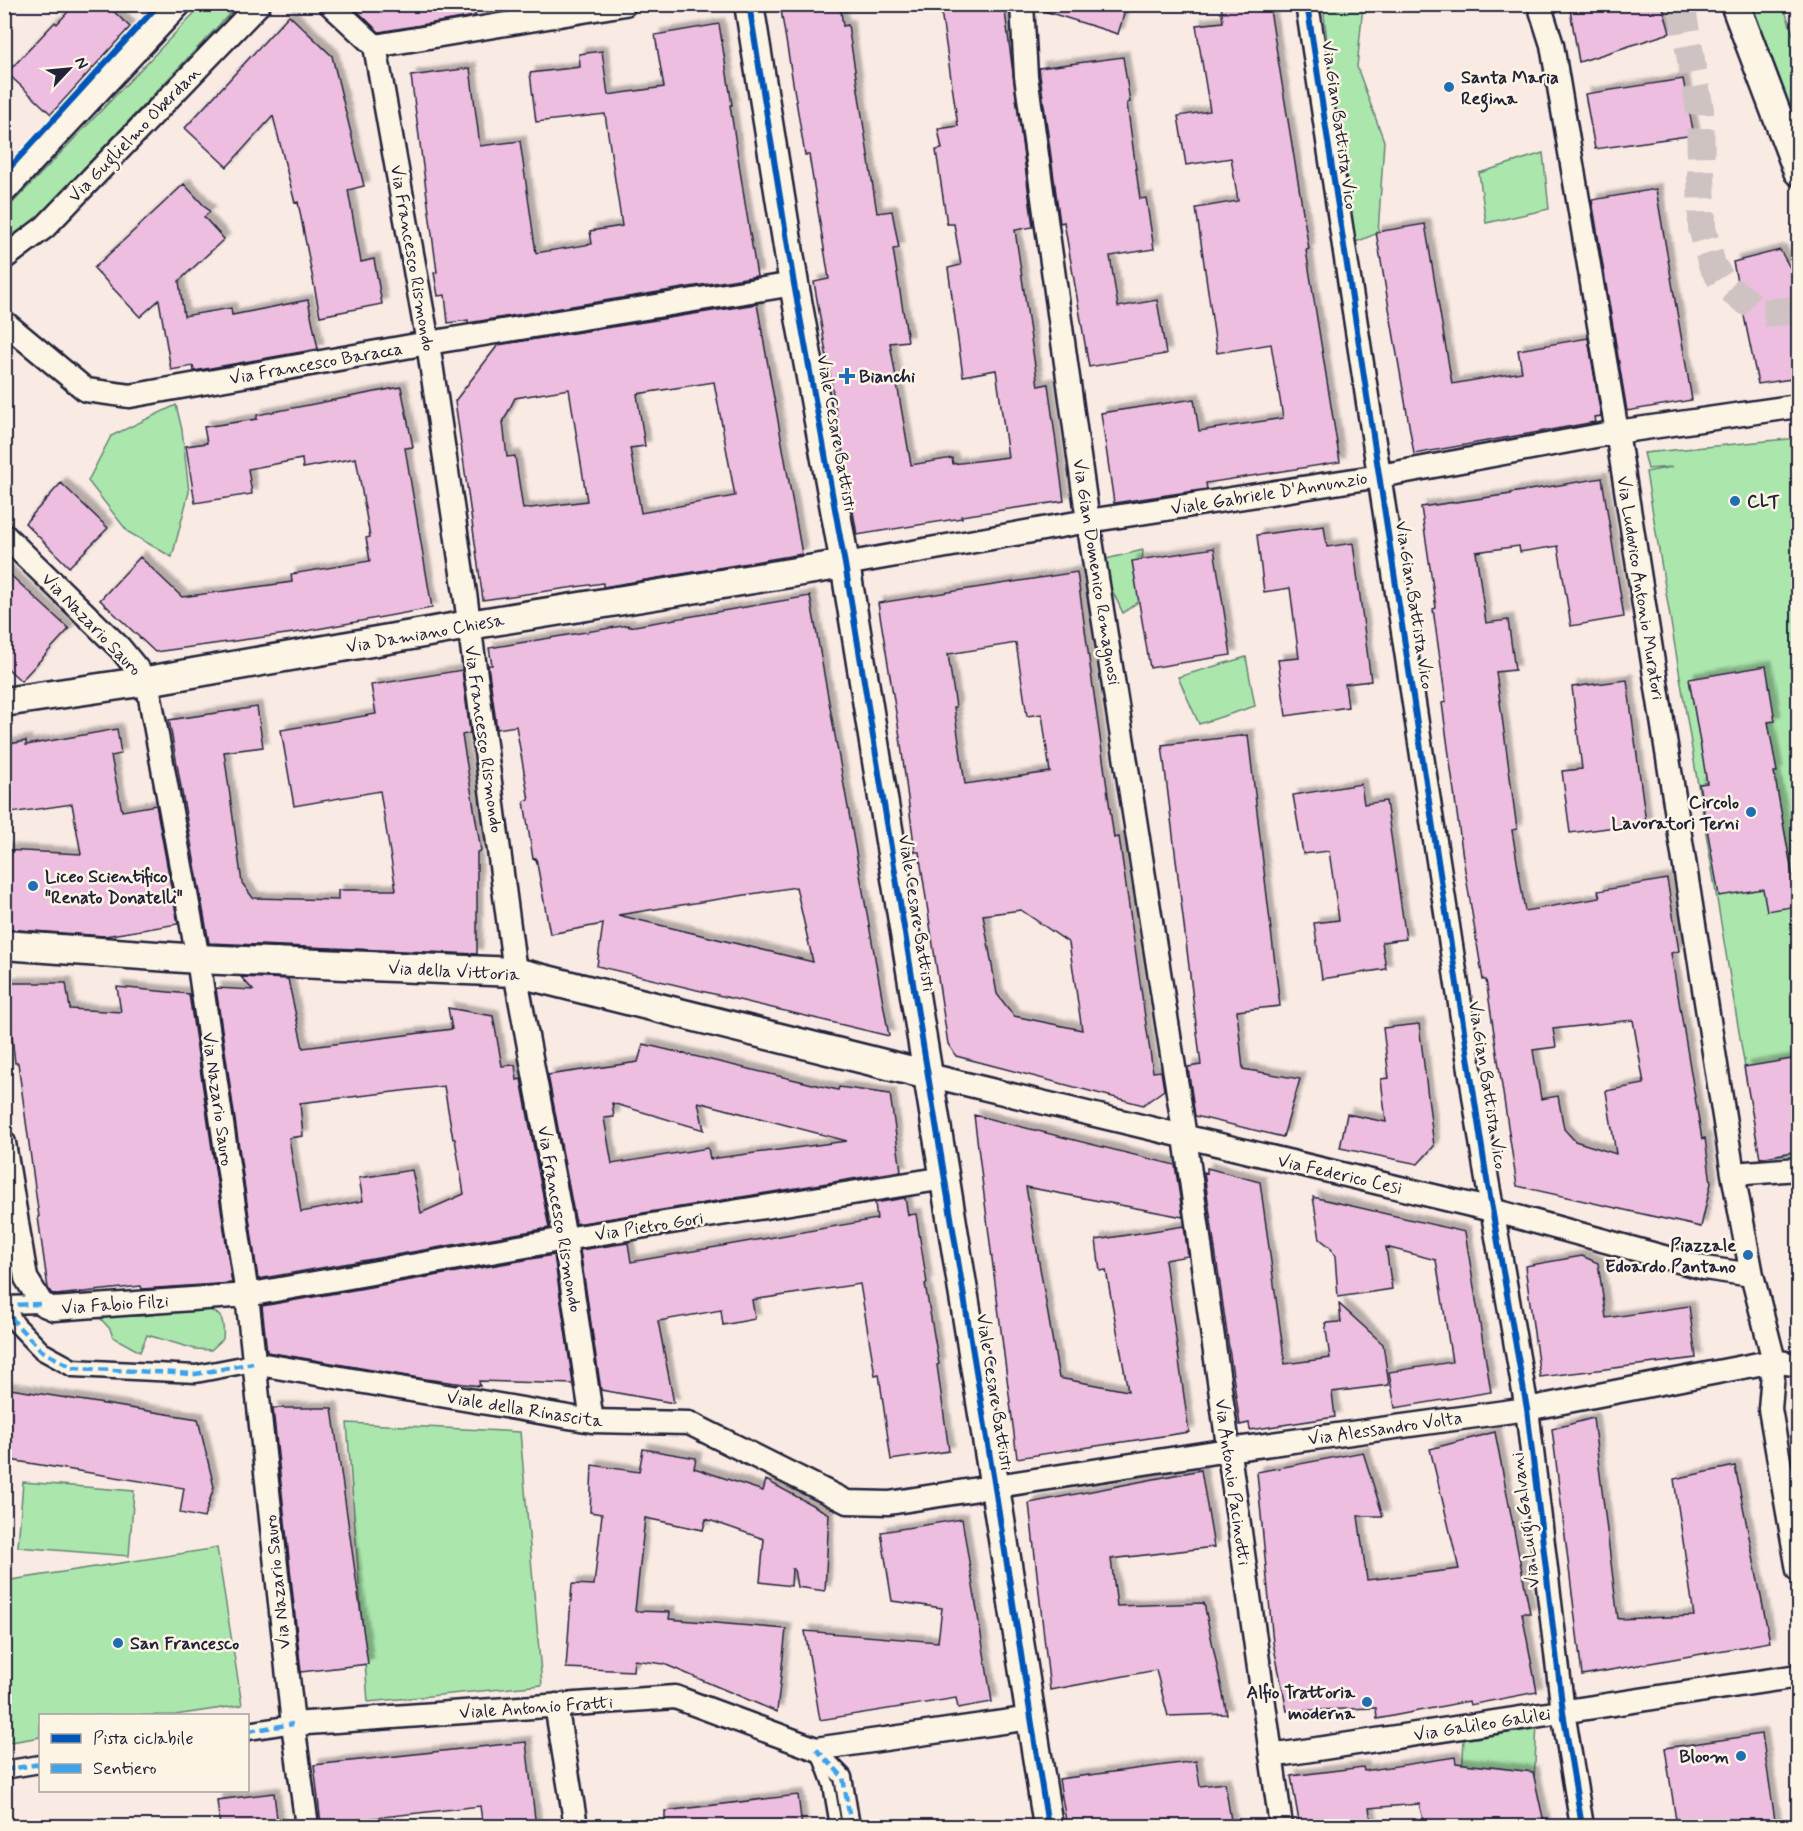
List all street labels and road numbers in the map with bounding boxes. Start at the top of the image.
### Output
street label: Via Gian Battista Vico [1315,39,1363,211]
street label: Via Guglielmo Oberdan [63,61,208,209]
street label: Via Francesco Rismondo [384,163,440,353]
street label: Via Francesco Baracca [228,337,405,391]
street label: Viale Cesare Battisti [810,353,862,513]
street label: Via Gian Domenico Romagnosi [1065,457,1126,687]
street label: Viale Gabriele D'Annunzio [1169,467,1369,521]
street label: Via Ludovico Antonio Muratori [1610,474,1670,702]
street label: Via Gian Battista Vico [1389,519,1439,691]
street label: Via Nazario Sauro [36,568,147,682]
street label: Via Damiano Chiesa [344,608,506,660]
street label: Via Francesco Rismondo [458,644,508,834]
street label: Viale Cesare Battisti [892,833,940,993]
street label: Via della Vittoria [388,957,521,987]
street label: Via Gian Battista Vico [1462,999,1512,1171]
street label: Via Nazario Sauro [196,1031,238,1168]
street label: Via Francesco Rismondo [531,1124,587,1314]
street label: Via Federico Cesi [1275,1149,1404,1201]
street label: Via Pietro Gori [593,1207,705,1247]
street label: Via Fabio Filzi [60,1289,170,1321]
street label: Viale Cesare Battisti [970,1312,1018,1472]
street label: Viale della Rinascita [445,1386,605,1434]
street label: Via Antonio Pacinotti [1208,1397,1256,1567]
street label: Via Alessandro Volta [1306,1406,1464,1452]
street label: Via Luigi Galvani [1506,1450,1548,1589]
street label: Via Nazario Sauro [259,1514,297,1650]
street label: Viale Antonio Fratti [458,1691,614,1725]
street label: Via Galileo Galilei [1412,1702,1552,1748]

